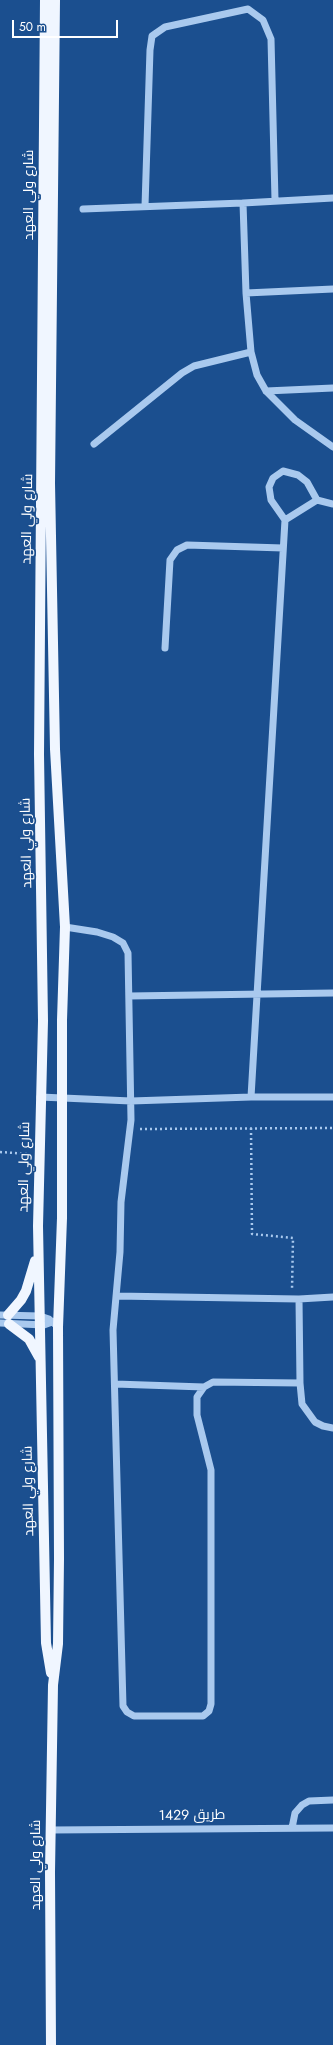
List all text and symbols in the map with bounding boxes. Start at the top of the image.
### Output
scale bar [14,12,120,38]
text: 50 m [19,18,46,36]
street label: شارع ولي العهد [22,150,38,240]
street label: شارع ولي العهد [19,474,37,564]
street label: شارع ولي العهد [18,798,36,888]
street label: شارع ولي العهد [16,1122,34,1212]
street label: شارع ولي العهد [20,1446,38,1536]
street label: طريق 1429 [159,1807,225,1825]
street label: شارع ولي العهد [29,1820,45,1910]

